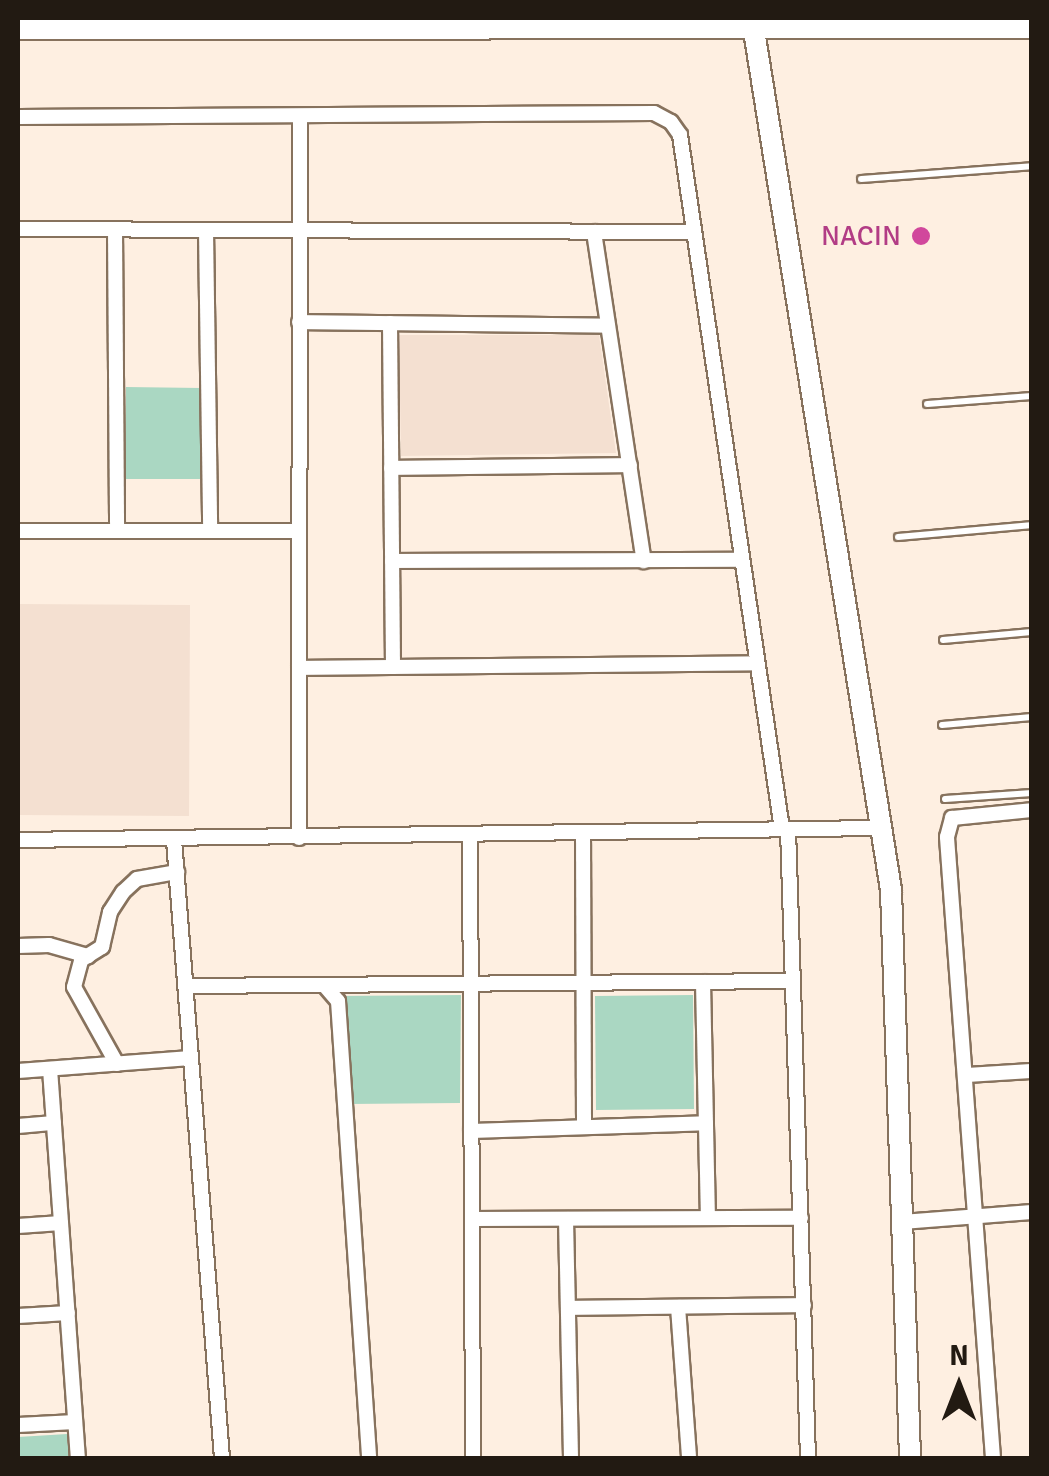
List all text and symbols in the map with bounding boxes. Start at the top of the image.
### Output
place label: NACIN [821,219,901,253]
marker: NACIN [910,225,932,247]
north arrow [909,1336,1009,1436]
text: N [949,1339,969,1373]

